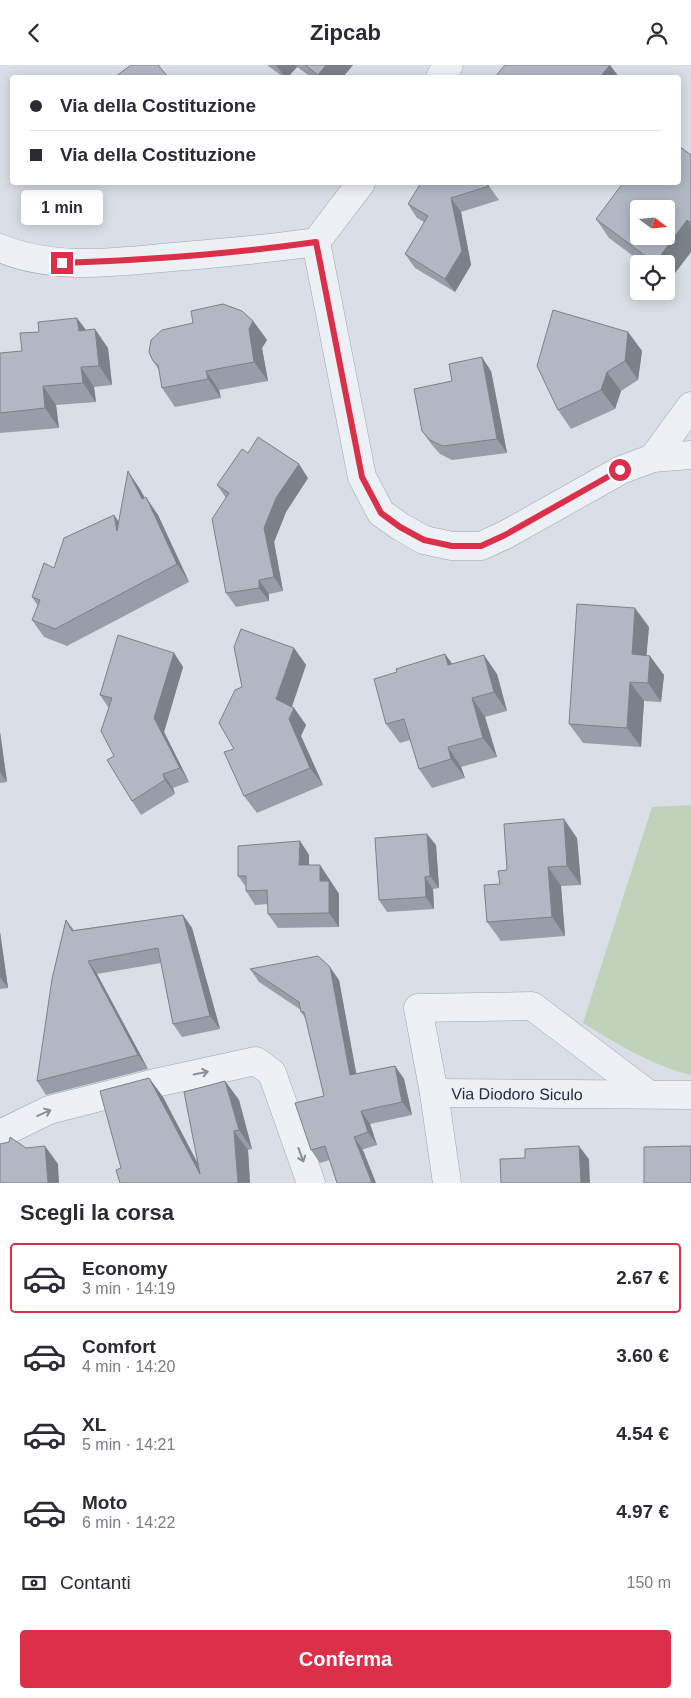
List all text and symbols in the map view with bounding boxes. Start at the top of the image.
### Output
icon: back [20,19,48,47]
icon: person [643,19,671,47]
text: Zipcab [310,20,381,45]
text: Via della Costituzione [60,95,256,116]
text: Via della Costituzione [60,144,256,165]
callout: 1 min [21,191,103,225]
text: 1 min [41,199,83,216]
north arrow [630,200,675,245]
map controls [630,200,675,300]
route end [51,252,73,274]
button: locate [630,255,675,300]
route start [609,459,631,481]
one-way arrow [193,1068,209,1077]
street label: Via Diodoro Siculo [451,1085,583,1103]
one-way arrow [36,1107,51,1117]
one-way arrow [297,1147,306,1163]
text: Scegli la corsa [20,1200,174,1225]
icon: car [22,1256,67,1301]
text: Economy [82,1258,168,1279]
text: 2.67 € [616,1267,669,1288]
text: 3 min · 14:19 [82,1280,175,1297]
icon: car [22,1334,67,1379]
text: Comfort [82,1336,156,1357]
text: 3.60 € [616,1345,669,1366]
text: 4 min · 14:20 [82,1358,175,1375]
icon: car [22,1412,67,1457]
text: XL [82,1414,106,1435]
text: 4.54 € [616,1423,669,1444]
text: 5 min · 14:21 [82,1436,175,1453]
icon: car [22,1490,67,1535]
text: Moto [82,1492,127,1513]
text: 4.97 € [616,1501,669,1522]
text: 6 min · 14:22 [82,1514,175,1531]
icon: cash [20,1569,48,1597]
text: Contanti [60,1572,131,1593]
text: 150 m [627,1574,671,1591]
button: Conferma [20,1630,671,1688]

